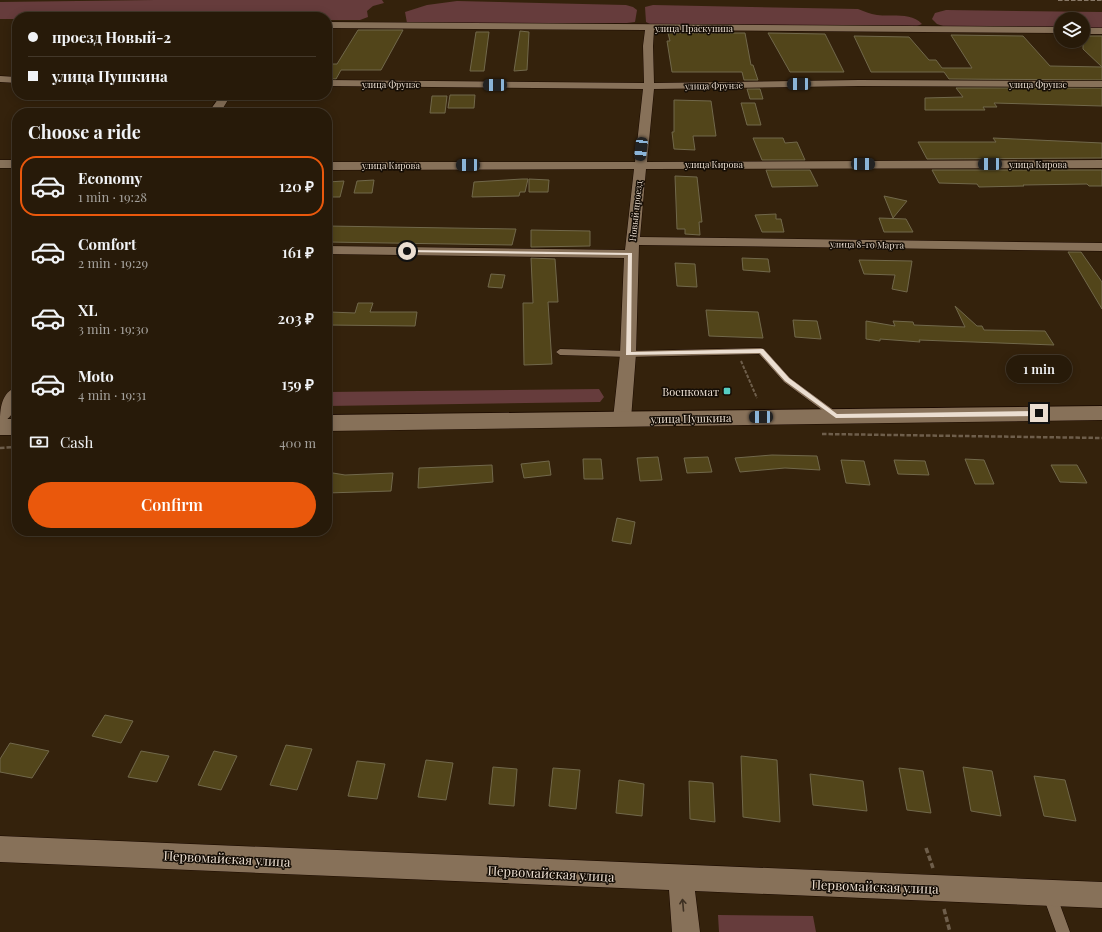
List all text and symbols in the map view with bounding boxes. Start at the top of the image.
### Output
map controls [1054,12,1090,48]
button: layers [1054,12,1090,48]
street label: улица Праскунина [654,22,734,34]
text: проезд Новый-2 [52,27,171,47]
text: улица Пушкина [52,66,168,86]
street label: улица Фрунзе [361,78,420,90]
street label: улица Фрунзе [684,78,744,92]
car [787,78,811,90]
street label: улица Фрунзе [1008,78,1067,90]
car [483,79,507,91]
text: Choose a ride [28,120,141,144]
car [634,136,648,162]
street label: улица Кирова [684,158,743,170]
car [851,158,875,170]
car [978,158,1002,170]
street label: улица Кирова [1008,158,1067,170]
street label: улица Кирова [361,159,420,171]
car [456,159,480,171]
icon: car [30,168,66,204]
text: Economy [78,168,142,188]
text: 120 ₽ [279,176,314,196]
street label: Новый проезд [626,180,644,242]
text: 1 min · 19:28 [78,188,147,205]
icon: car [30,234,66,270]
text: Comfort [78,234,136,254]
street label: улица 8-го Марта [829,237,905,251]
text: 161 ₽ [282,242,314,262]
route start [398,242,416,260]
text: 2 min · 19:29 [78,254,148,271]
icon: car [30,300,66,336]
text: XL [78,300,98,320]
text: 203 ₽ [278,308,314,328]
text: 3 min · 19:30 [78,320,149,337]
callout: 1 min [1006,355,1072,383]
text: 1 min [1023,360,1055,377]
icon: car [30,366,66,402]
text: Moto [78,366,114,386]
text: 159 ₽ [281,374,314,394]
place label: Военкомат [662,384,719,399]
text: 4 min · 19:31 [78,386,146,403]
marker: Военкомат [722,386,732,396]
route end [1030,404,1048,422]
street label: улица Пушкина [649,410,732,426]
car [749,411,773,423]
icon: cash [28,431,50,453]
text: Cash [60,432,93,452]
text: 400 m [279,434,316,451]
button: Confirm [28,482,316,528]
street label: Первомайская улица [163,846,292,870]
street label: Первомайская улица [487,861,616,885]
street label: Первомайская улица [811,875,939,897]
one-way arrow [680,899,687,912]

